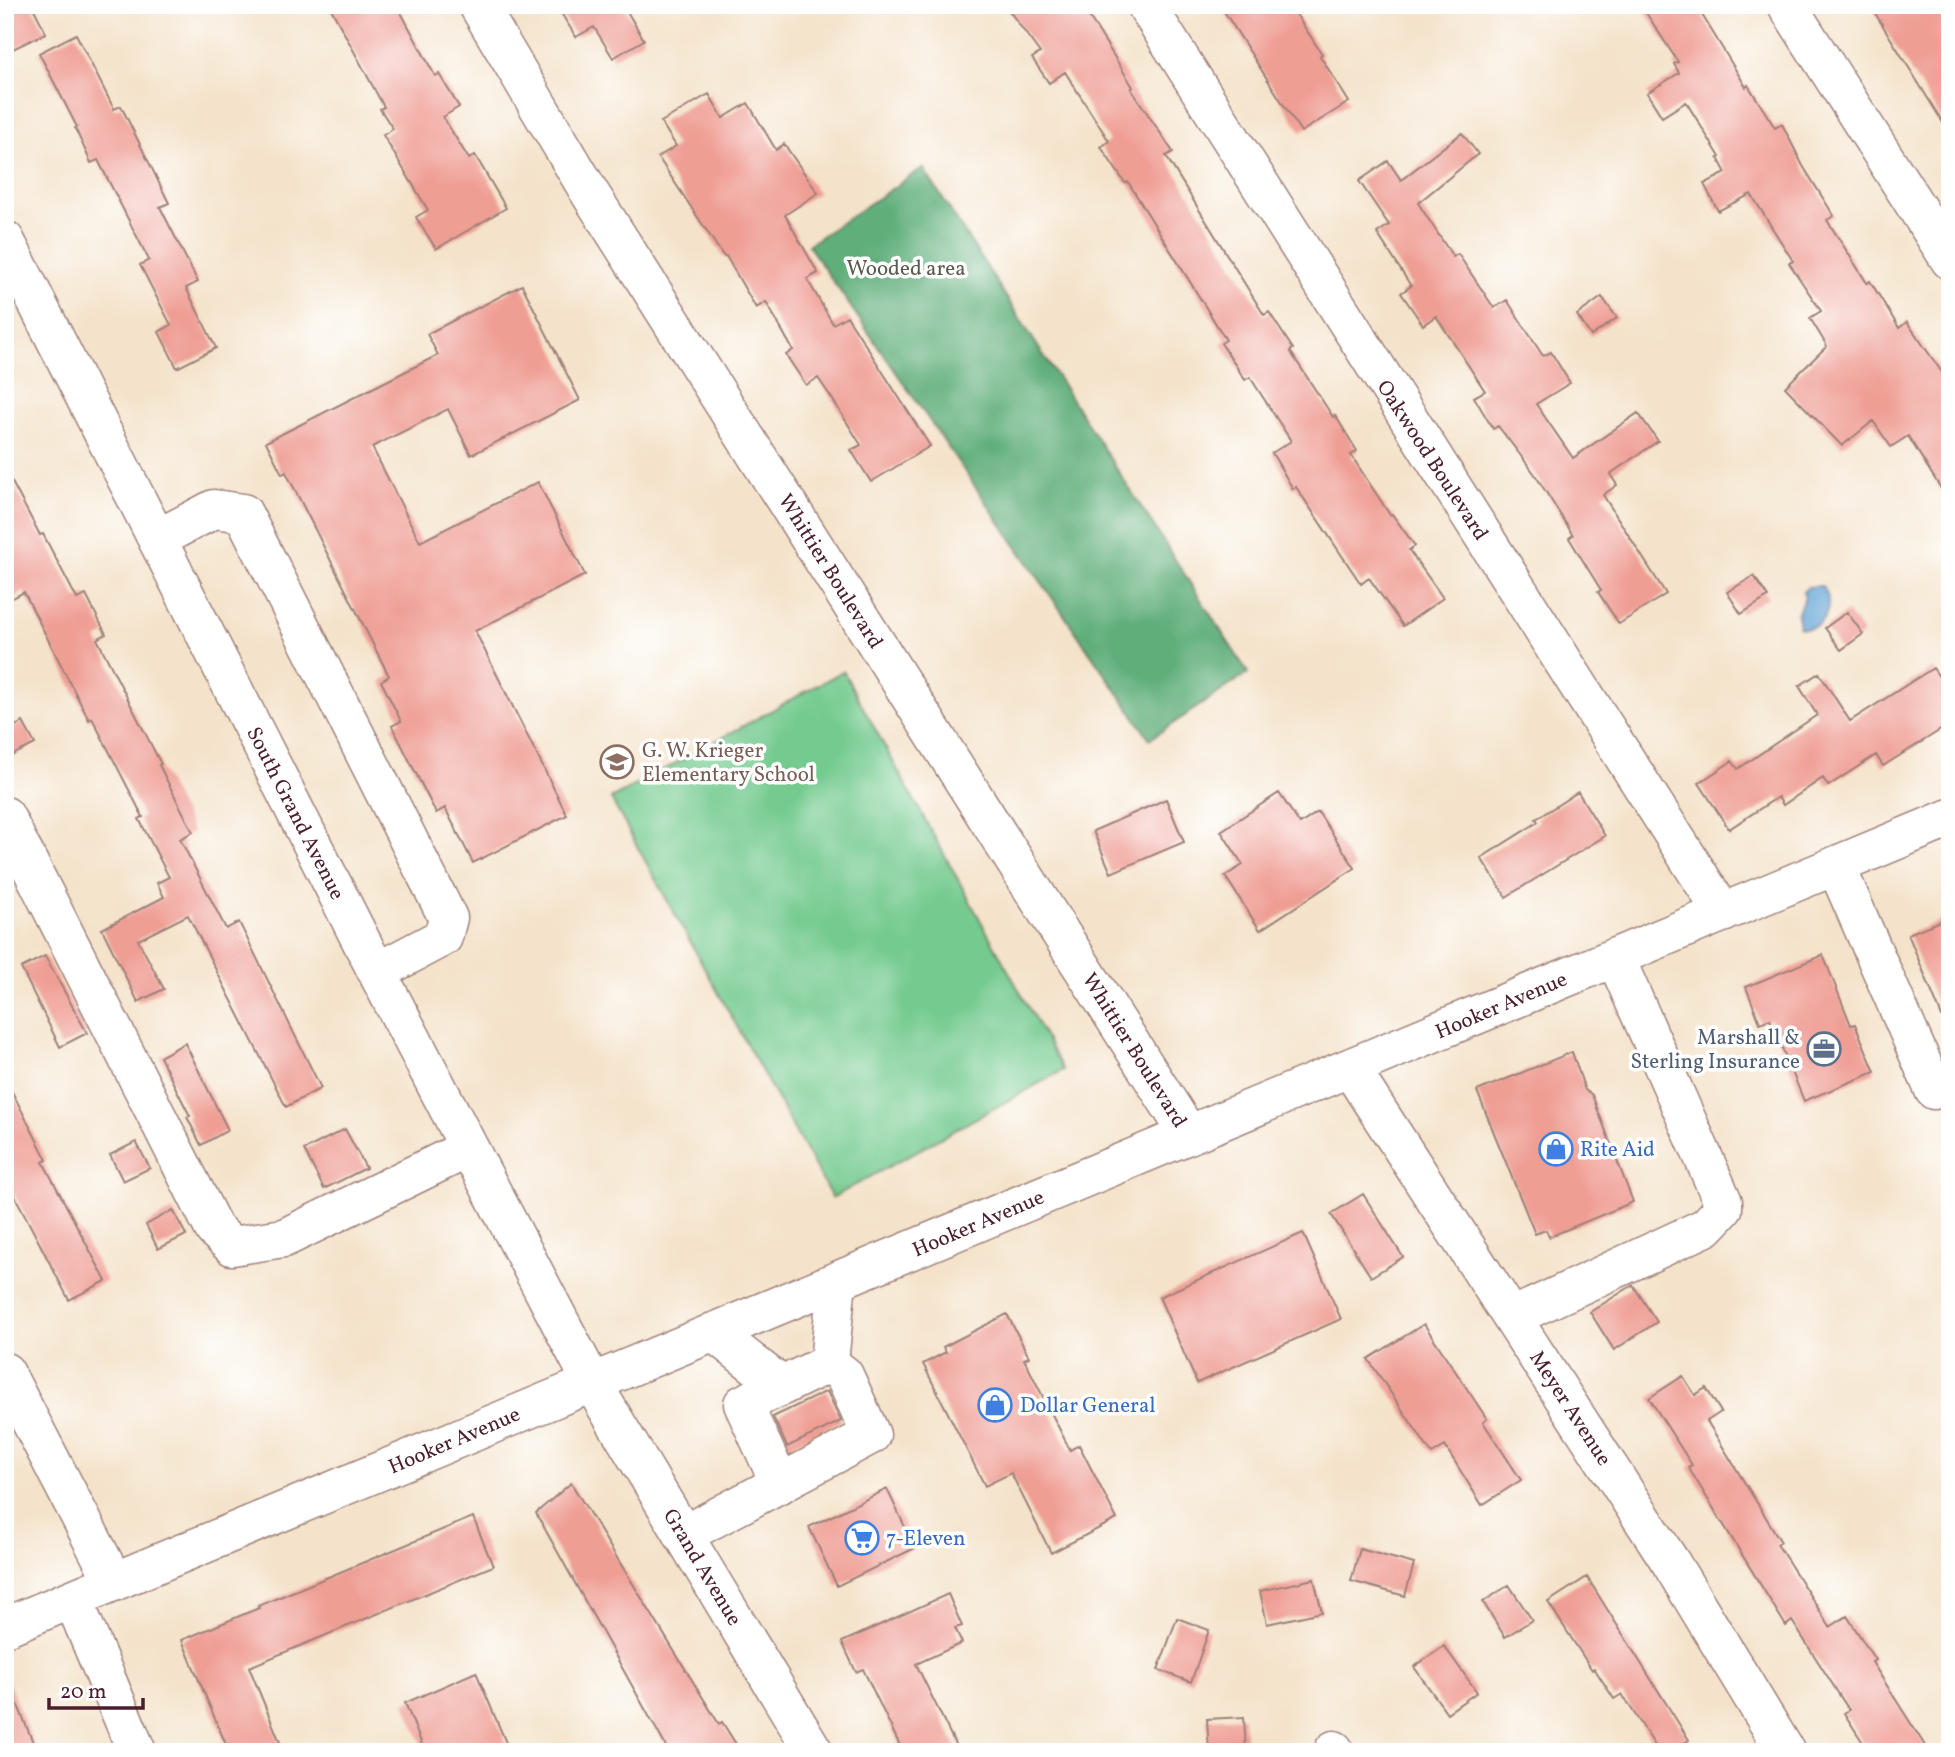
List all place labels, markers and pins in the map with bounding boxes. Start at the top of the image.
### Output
place label: G. W. Krieger Elementary School [642,737,815,790]
school or university icon: G. W. Krieger Elementary School [598,743,636,781]
place label: Marshall & Sterling Insurance [1630,1024,1800,1077]
office icon: Marshall & Sterling Insurance [1805,1030,1843,1068]
shop icon: Rite Aid [1537,1130,1575,1168]
place label: Rite Aid [1580,1136,1655,1165]
shop icon: Dollar General [976,1386,1014,1424]
place label: Dollar General [1020,1392,1156,1421]
supermarket icon: 7-Eleven [843,1519,881,1557]
place label: 7-Eleven [886,1525,966,1554]

